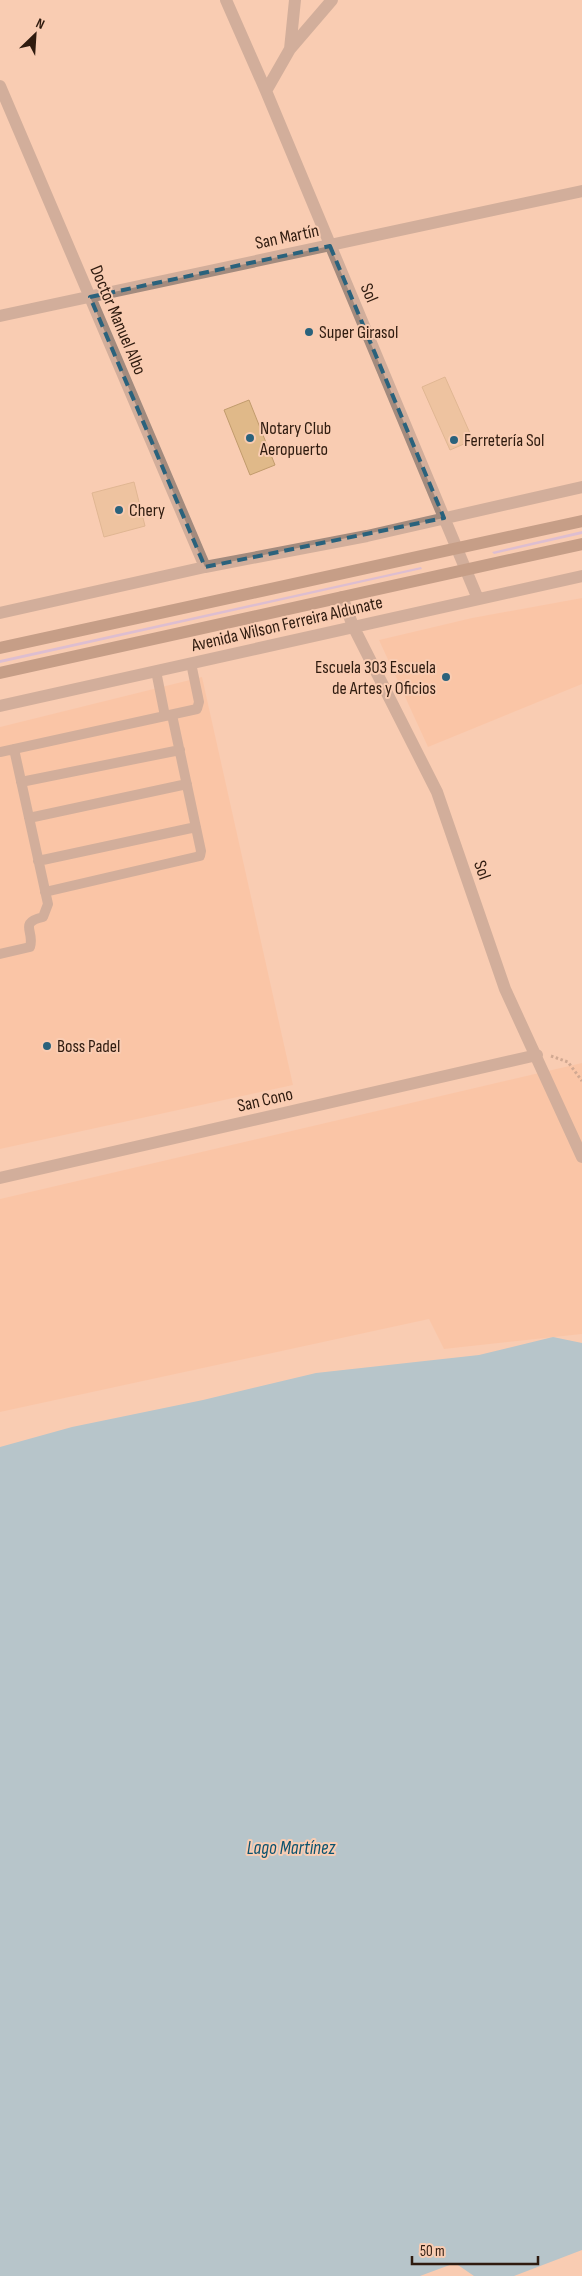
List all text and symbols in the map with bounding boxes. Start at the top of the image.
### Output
north arrow [10,10,60,60]
text: N [33,14,47,33]
street label: San Martín [253,220,321,254]
street label: Doctor Manuel Albo [86,262,150,378]
street label: Sol [356,280,382,306]
place label: Super Girasol [319,322,398,343]
marker: Super Girasol [303,326,315,338]
place label: Notary Club Aeropuerto [259,418,331,460]
place label: Ferretería Sol [464,430,544,451]
marker: Notary Club Aeropuerto [244,432,256,444]
marker: Ferretería Sol [448,434,460,446]
place label: Chery [129,500,165,521]
marker: Chery [113,504,125,516]
street label: Avenida Wilson Ferreira Aldunate [188,592,385,656]
place label: Escuela 303 Escuela de Artes y Oficios [315,657,436,699]
marker: Escuela 303 Escuela de Artes y Oficios [440,671,452,683]
street label: Sol [469,858,495,882]
place label: Boss Padel [57,1036,120,1057]
marker: Boss Padel [41,1040,53,1052]
street label: San Cono [235,1083,295,1117]
water label: Lago Martínez [247,1837,336,1860]
scale bar [412,2234,538,2266]
text: 50 m [420,2242,445,2261]

